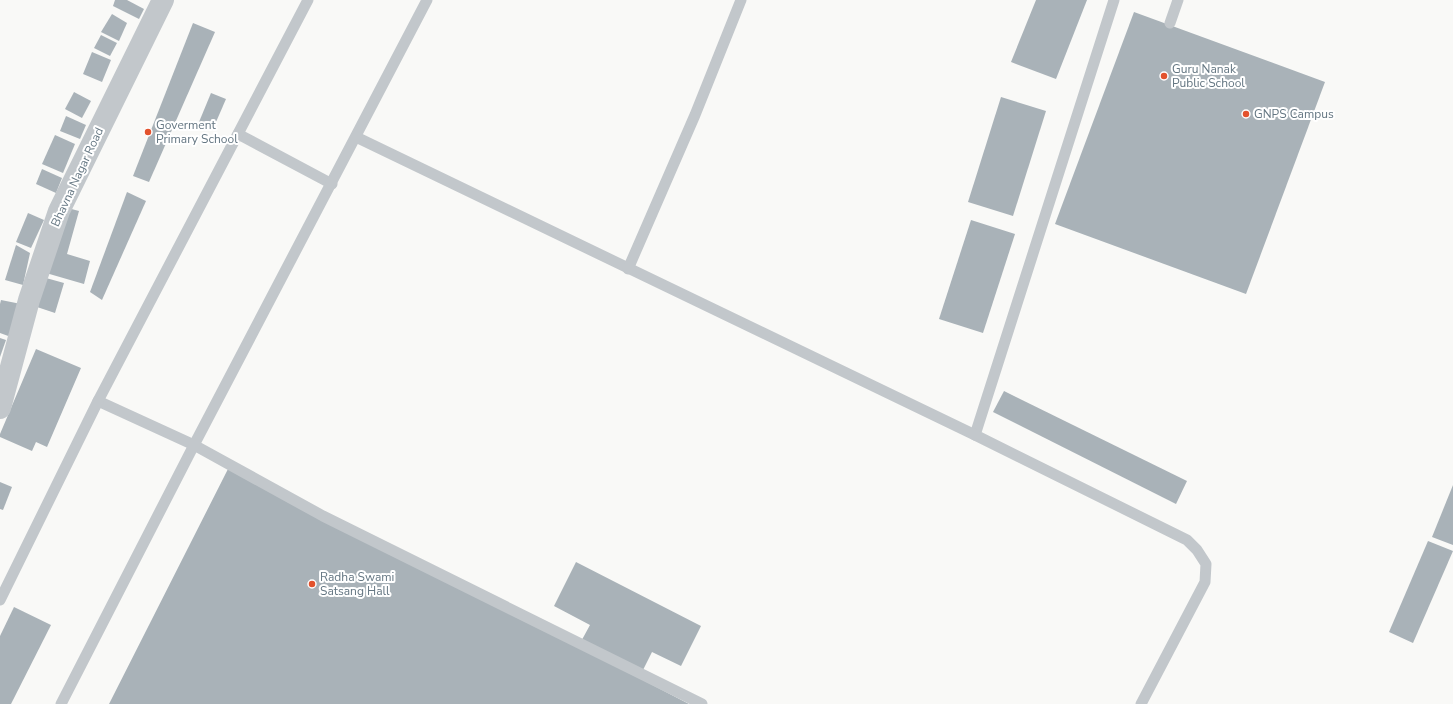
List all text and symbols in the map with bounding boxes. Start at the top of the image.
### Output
place label: Guru Nanak Public School [1172,61,1245,91]
marker: Guru Nanak Public School [1159,71,1169,81]
place label: GNPS Campus [1254,106,1334,122]
marker: GNPS Campus [1241,109,1251,119]
place label: Goverment Primary School [156,117,238,147]
street label: Bhavna Nagar Road [47,125,107,229]
marker: Goverment Primary School [143,127,153,137]
place label: Radha Swami Satsang Hall [320,569,394,599]
marker: Radha Swami Satsang Hall [307,579,317,589]

